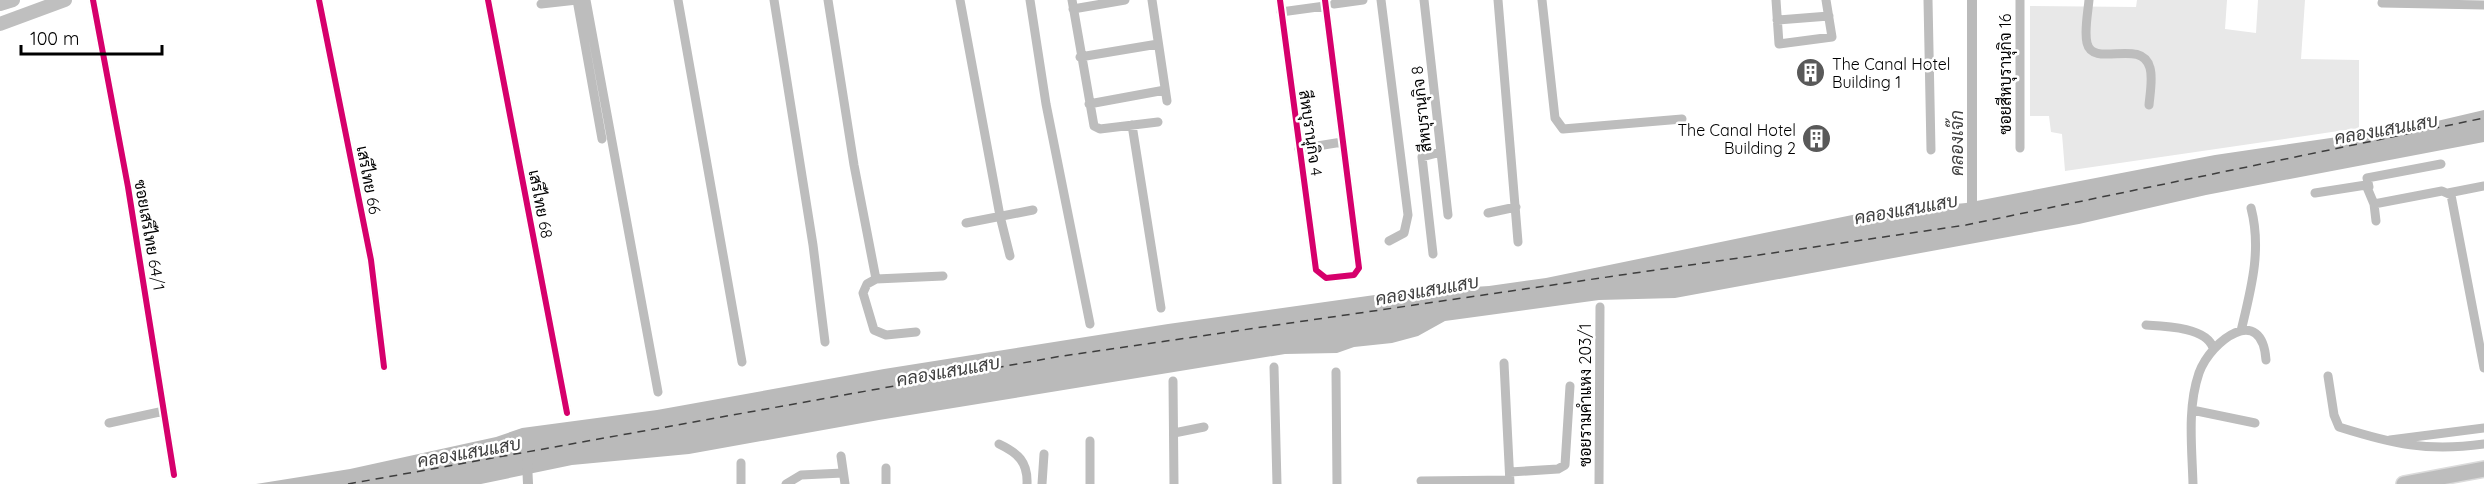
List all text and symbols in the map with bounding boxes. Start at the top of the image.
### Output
street label: ซอยสีหบุรานุกิจ 16 [1994,13,2017,134]
scale bar [21,18,162,56]
text: 100 m [30,27,79,50]
place label: The Canal Hotel Building 1 [1832,54,1951,92]
building icon: The Canal Hotel Building 1 [1795,57,1827,89]
street label: สีหบุรานุกิจ 8 [1406,65,1437,153]
street label: สีหบุรานุกิจ 4 [1293,89,1328,177]
water label: คลองแสนแสบ [2332,109,2440,149]
water label: คลองเจ๊ก [1945,110,1968,176]
place label: The Canal Hotel Building 2 [1677,120,1796,158]
building icon: The Canal Hotel Building 2 [1801,123,1833,155]
street label: เสรีไทย 66 [353,144,386,216]
street label: เสรีไทย 68 [525,168,558,240]
street label: ซอยเสรีไทย 64/1 [130,178,171,292]
water label: คลองแสนแสบ [1852,189,1960,229]
water label: คลองแสนแสบ [1373,270,1481,310]
street label: ซอยรามคำแหง 203/1 [1575,323,1595,467]
water label: คลองแสนแสบ [894,351,1002,391]
water label: คลองแสนแสบ [415,432,523,472]

